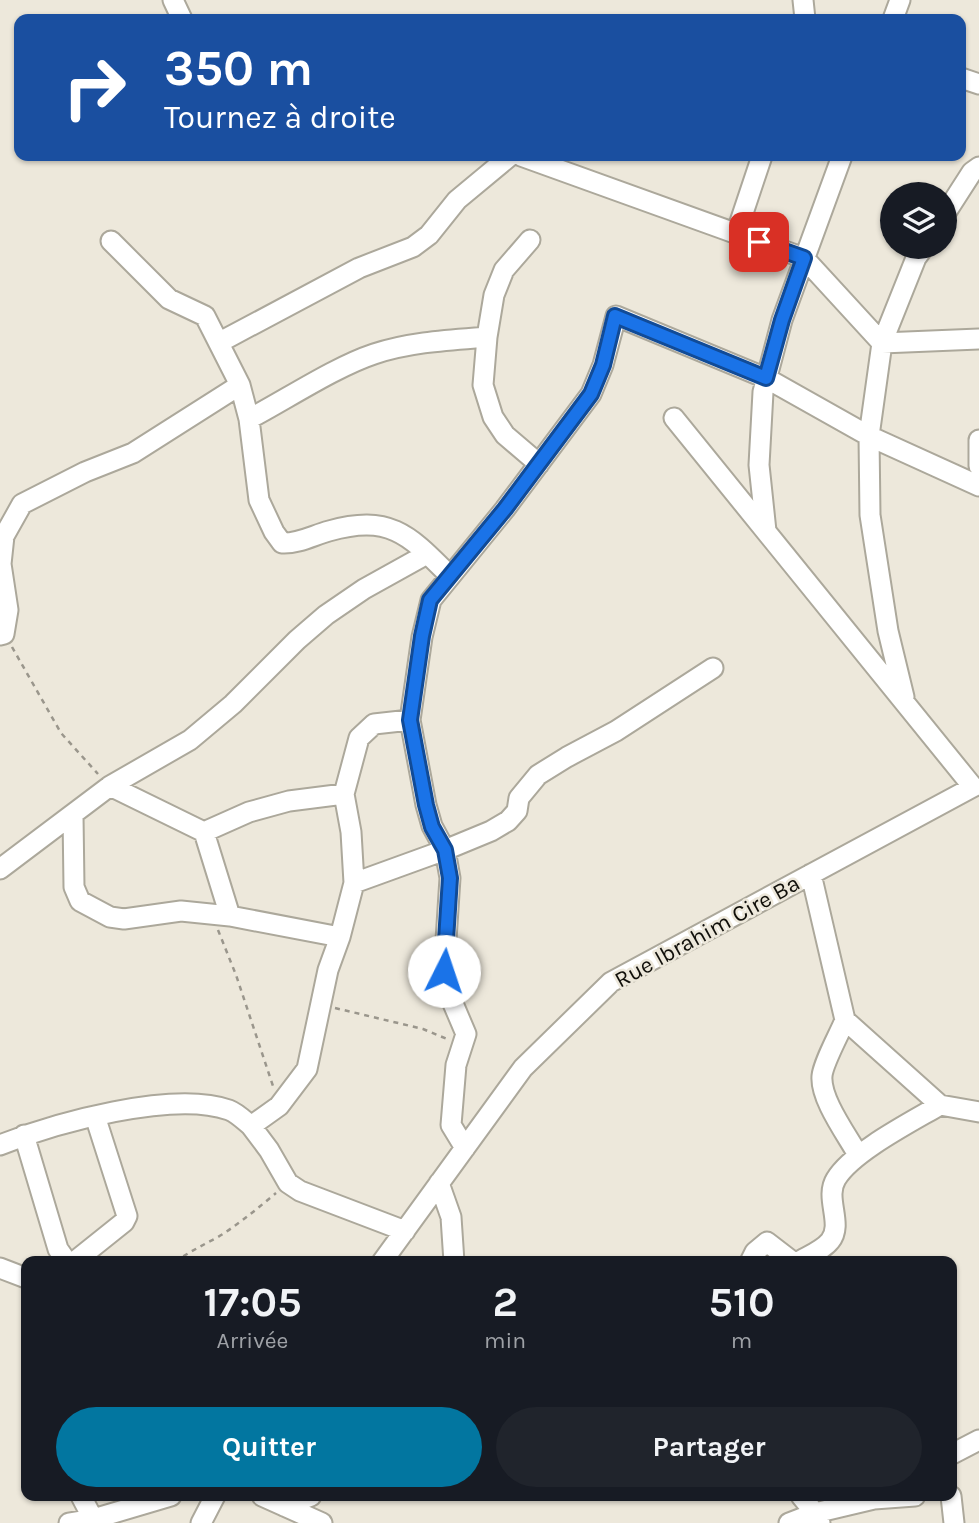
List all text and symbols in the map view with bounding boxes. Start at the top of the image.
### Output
text: 350 m [164,40,313,97]
icon: right [49,42,140,133]
text: Tournez à droite [164,99,396,136]
map controls [880,182,957,259]
button: layers [880,182,957,259]
pin [729,212,789,272]
icon: arrive [740,223,778,261]
street label: Rue Ibrahim Cire Ba [610,869,805,994]
position arrow [407,934,481,1008]
text: 17:05 [203,1277,302,1327]
text: 2 [492,1277,518,1327]
text: 510 [709,1277,775,1327]
text: Arrivée [217,1327,288,1354]
text: min [484,1327,526,1354]
text: m [731,1327,752,1354]
button: Quitter [56,1407,482,1487]
button: Partager [496,1407,922,1487]

